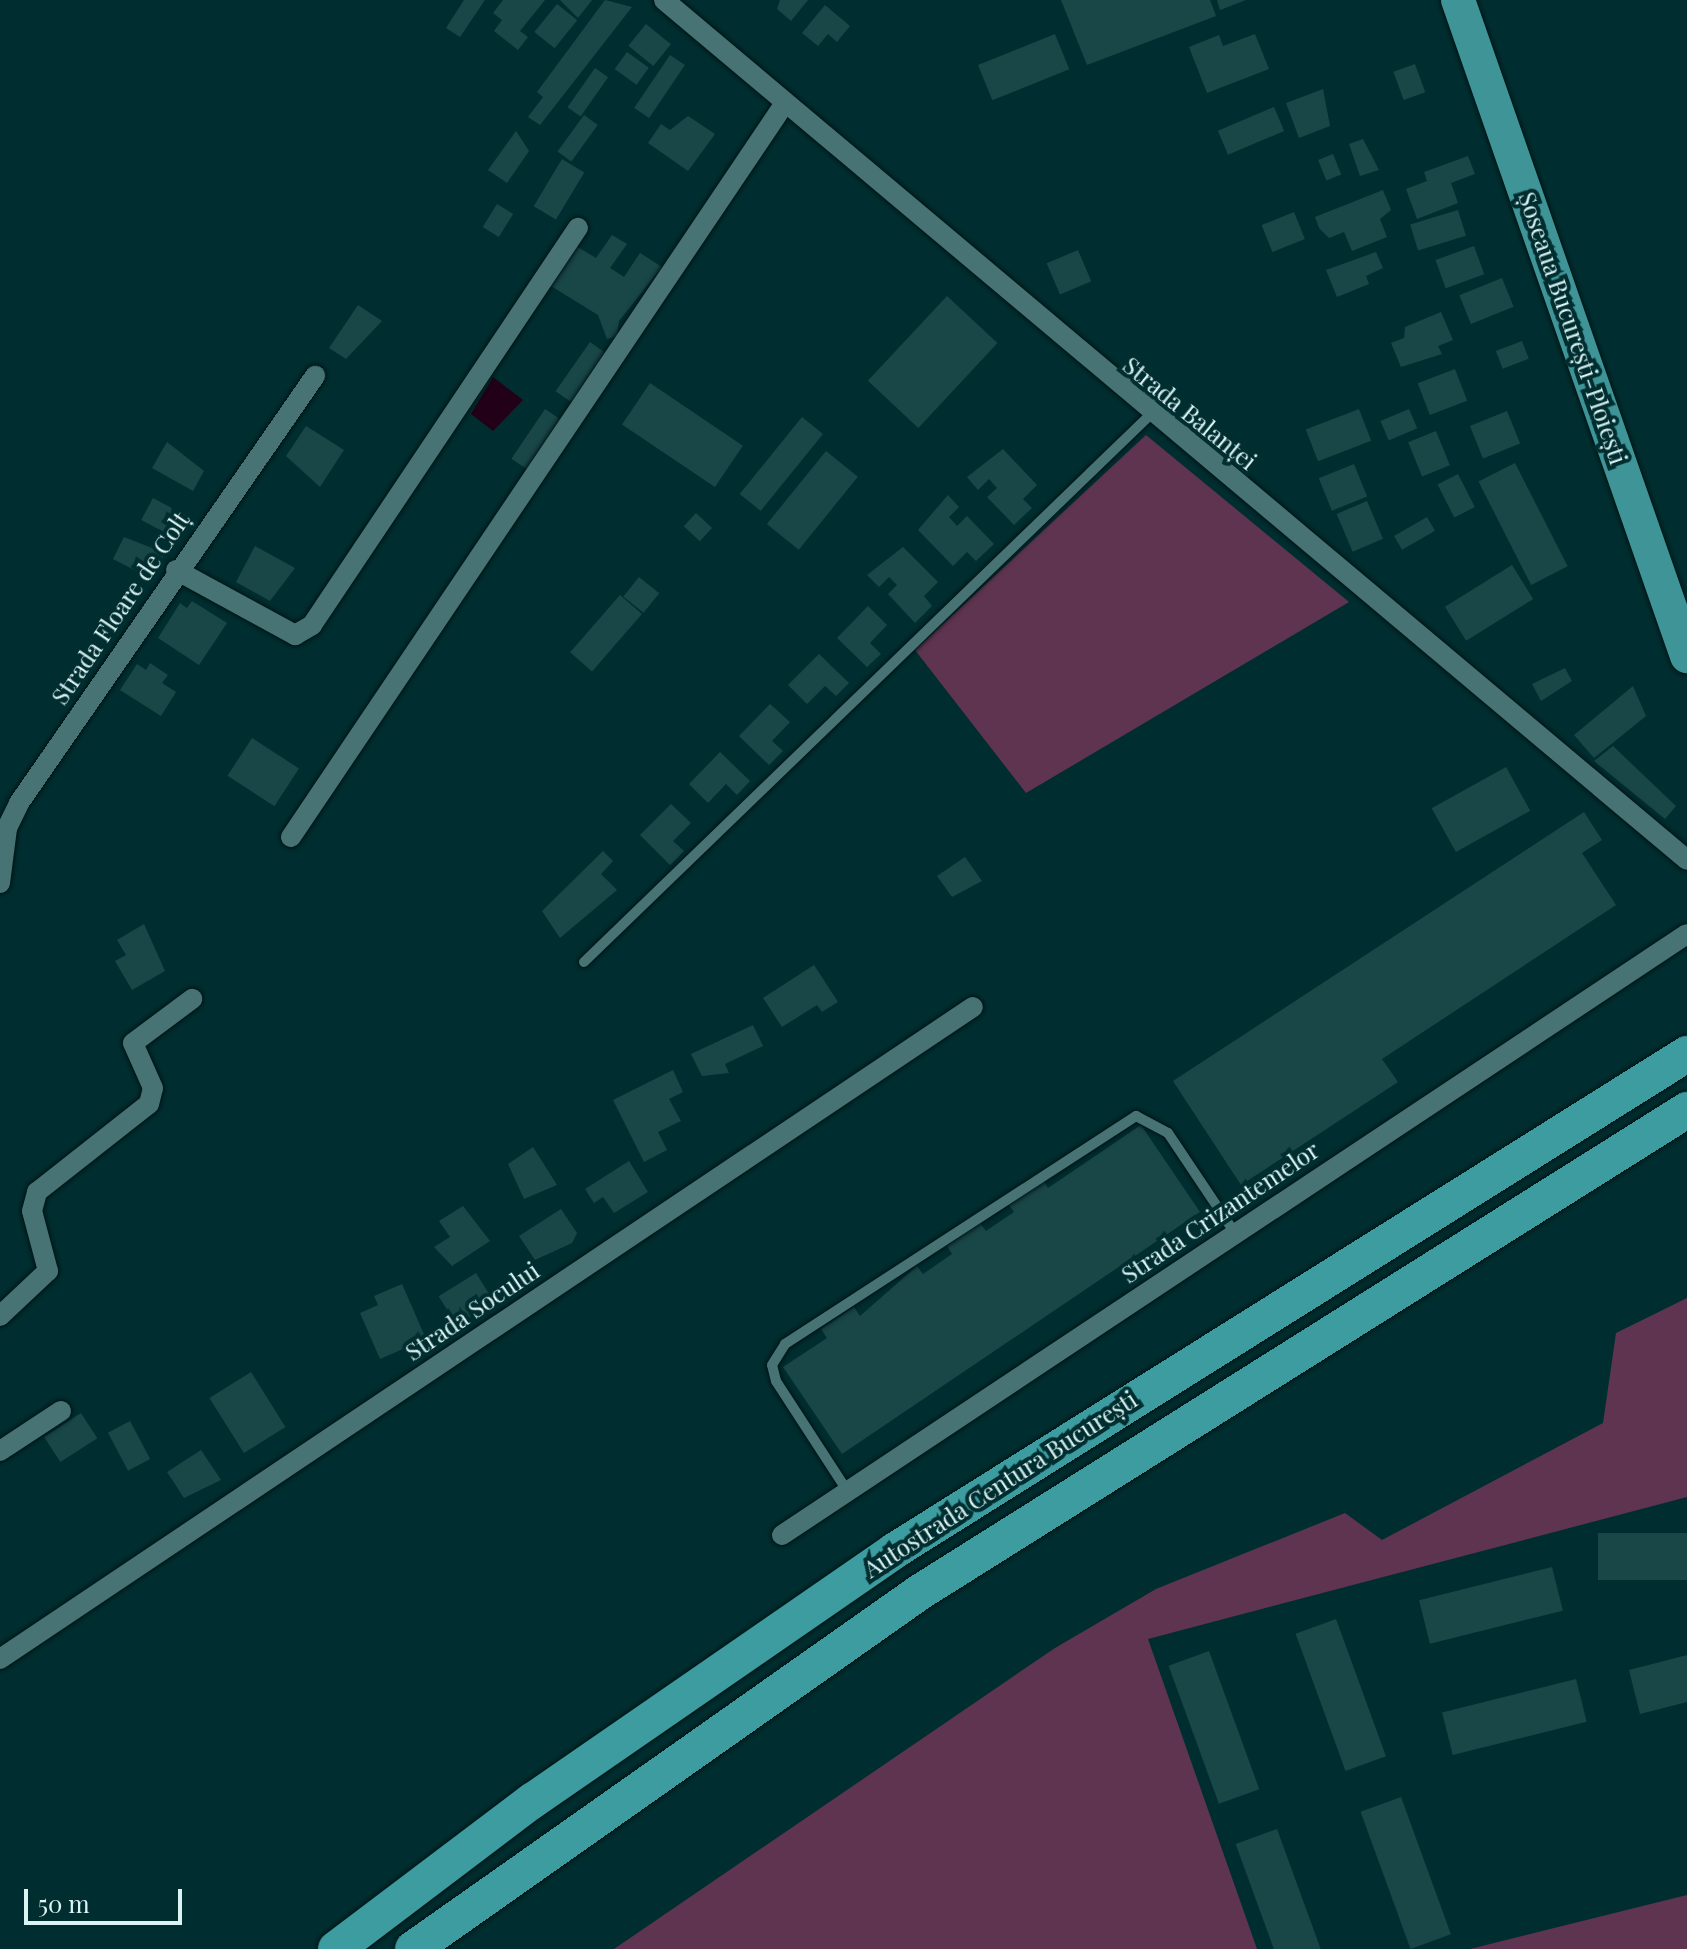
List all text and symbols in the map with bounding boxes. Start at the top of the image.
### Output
street label: Șoseaua București-Ploiești [1513,188,1633,468]
street label: Strada Balanței [1117,350,1263,476]
street label: Strada Floare de Colț [45,506,195,710]
street label: Strada Crizantemelor [1116,1135,1324,1289]
street label: Strada Socului [399,1256,545,1366]
street label: Autostrada Centura București [858,1385,1142,1583]
scale bar [28,1873,186,1923]
text: 50 m [38,1887,90,1919]

